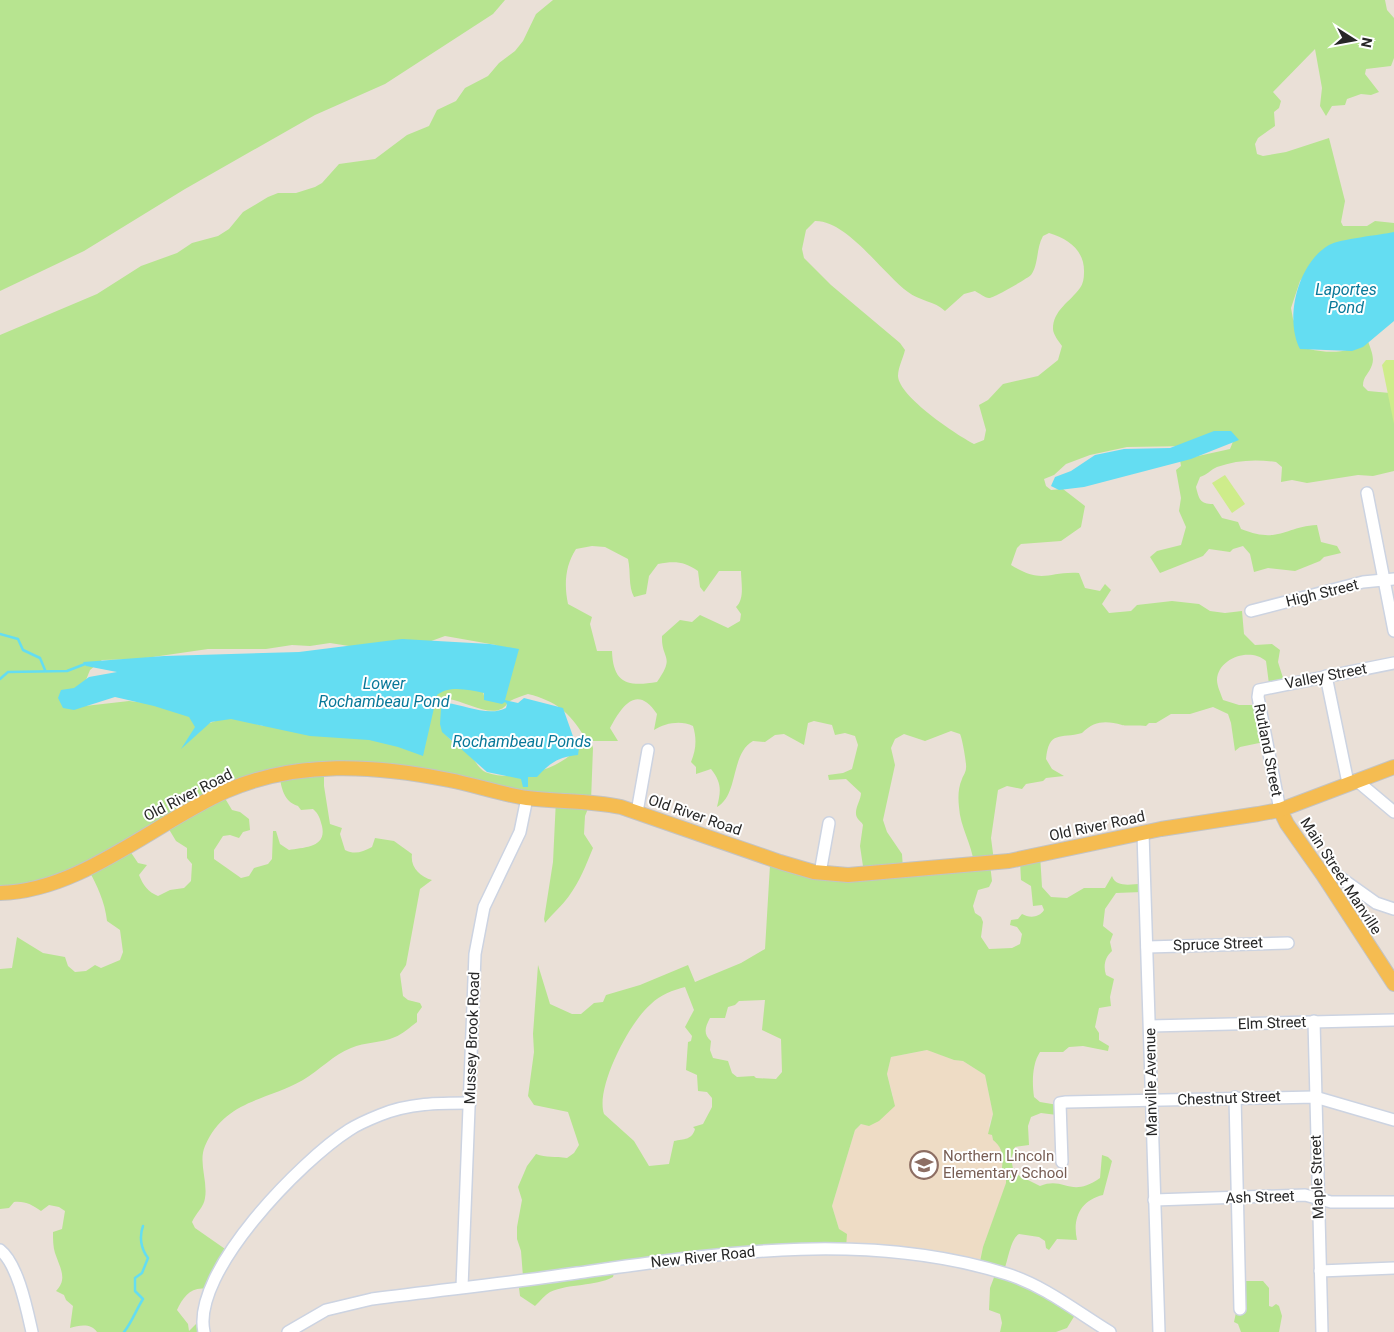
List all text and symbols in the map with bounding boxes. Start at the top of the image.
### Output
north arrow [1329,15,1379,65]
text: N [1358,36,1376,49]
water label: Laportes Pond [1315,280,1377,317]
street label: High Street [1284,575,1360,611]
street label: Valley Street [1284,659,1369,693]
water label: Lower Rochambeau Pond [319,674,450,711]
street label: Rutland Street [1250,702,1286,798]
water label: Rochambeau Ponds [453,732,591,751]
street label: Old River Road [141,765,235,825]
street label: Old River Road [646,791,744,839]
street label: Old River Road [1047,807,1147,845]
street label: Main Street Manville [1296,814,1386,938]
street label: Spruce Street [1173,933,1263,955]
street label: Mussey Brook Road [461,971,483,1105]
street label: Elm Street [1237,1013,1307,1033]
street label: Manville Avenue [1141,1028,1161,1136]
street label: Chestnut Street [1177,1087,1281,1109]
street label: Maple Street [1307,1134,1327,1220]
place label: Northern Lincoln Elementary School [943,1147,1067,1182]
school or university icon: Northern Lincoln Elementary School [909,1150,939,1180]
street label: Ash Street [1225,1187,1295,1207]
street label: New River Road [650,1243,756,1271]

